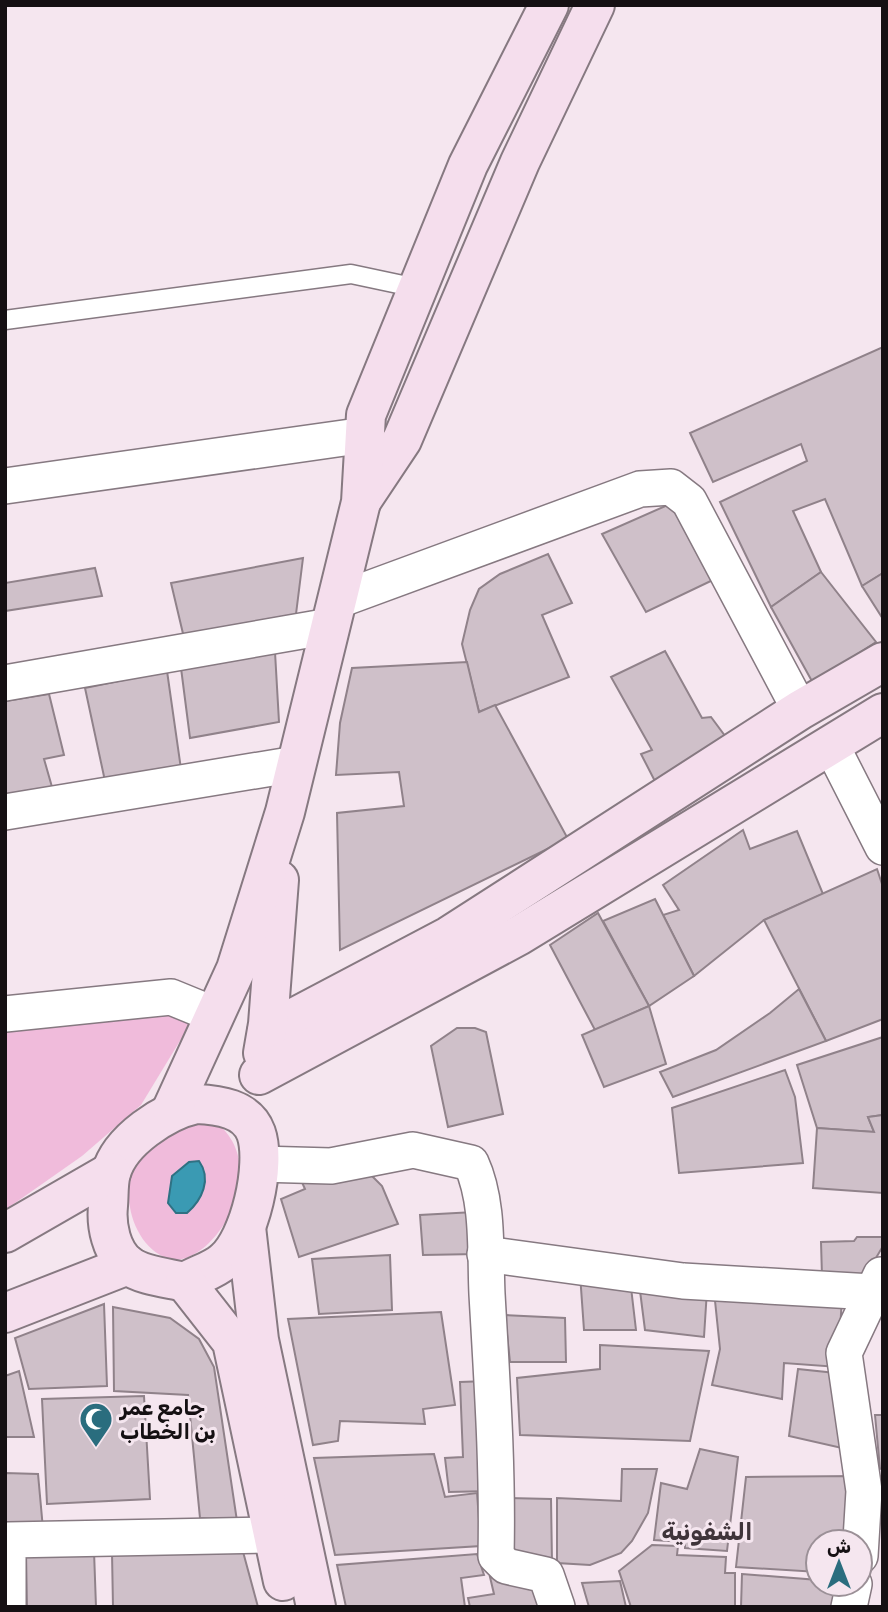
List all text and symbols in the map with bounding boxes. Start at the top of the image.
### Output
place label: جامع عمر بن الخطاب [118,1395,216,1444]
mosque icon: جامع عمر بن الخطاب [77,1400,115,1449]
district label: الشفونية [661,1518,753,1546]
north arrow [804,1528,874,1598]
text: ش [827,1535,851,1558]

